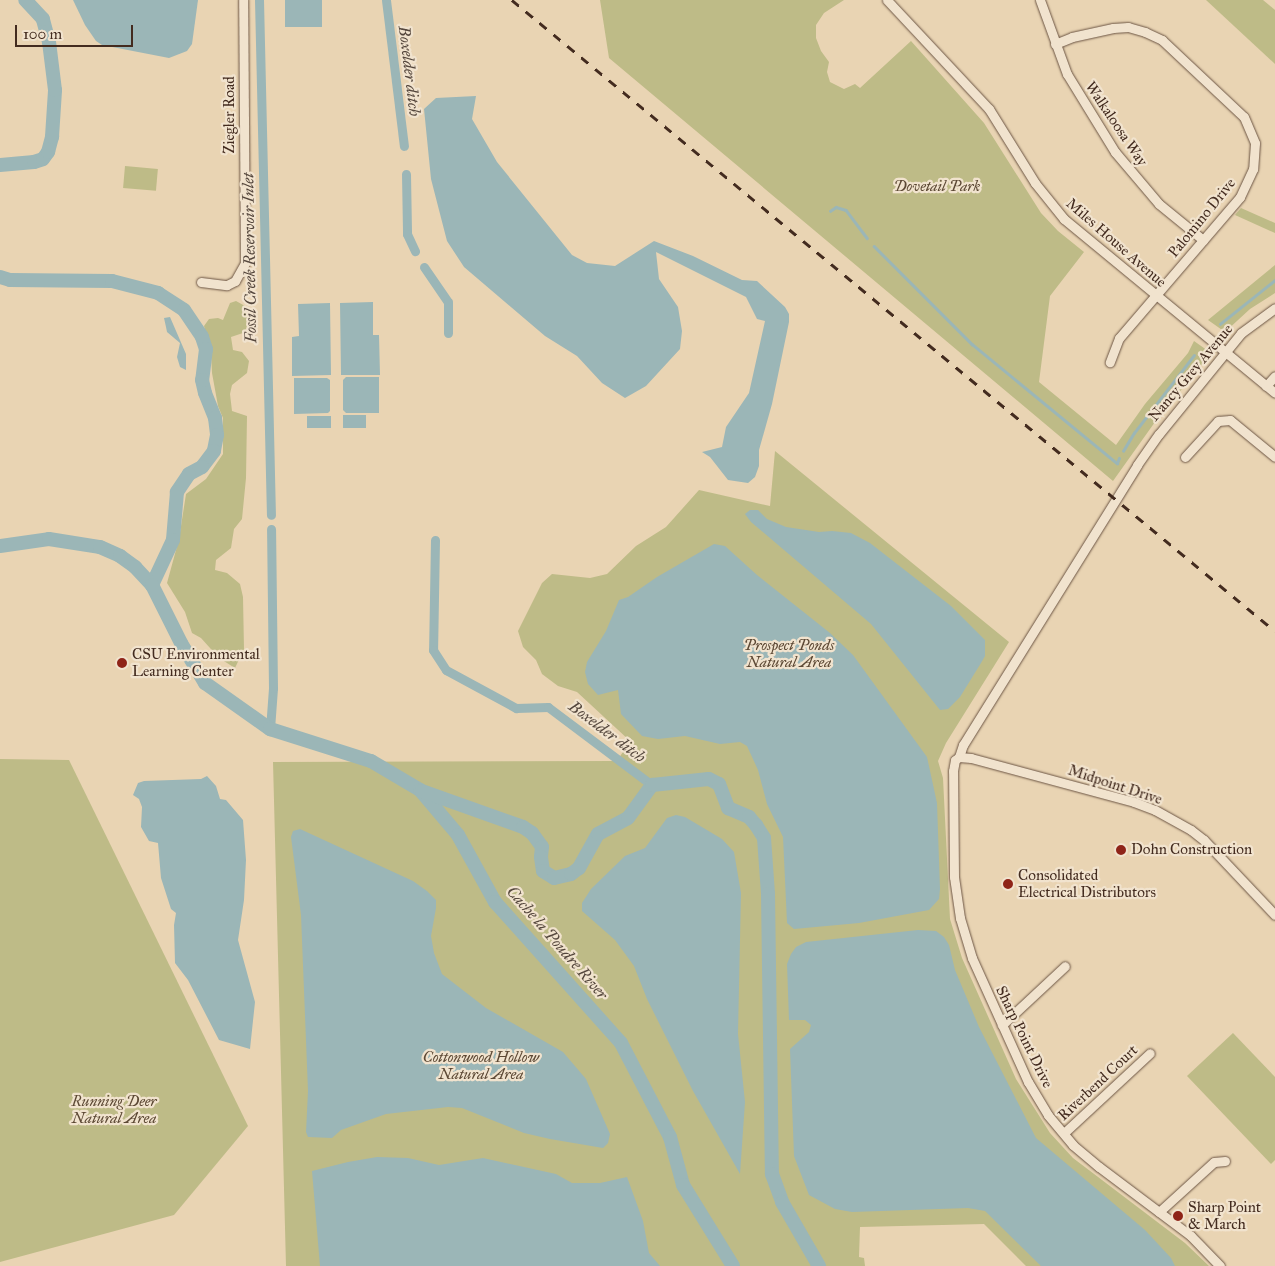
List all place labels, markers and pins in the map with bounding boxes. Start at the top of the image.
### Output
place label: CSU Environmental Learning Center [132,645,260,680]
marker: CSU Environmental Learning Center [116,657,128,669]
place label: Dohn Construction [1131,841,1252,859]
marker: Dohn Construction [1115,844,1127,856]
place label: Consolidated Electrical Distributors [1018,866,1156,901]
marker: Consolidated Electrical Distributors [1002,878,1014,890]
place label: Sharp Point & March [1188,1198,1261,1233]
marker: Sharp Point & March [1172,1210,1184,1222]

